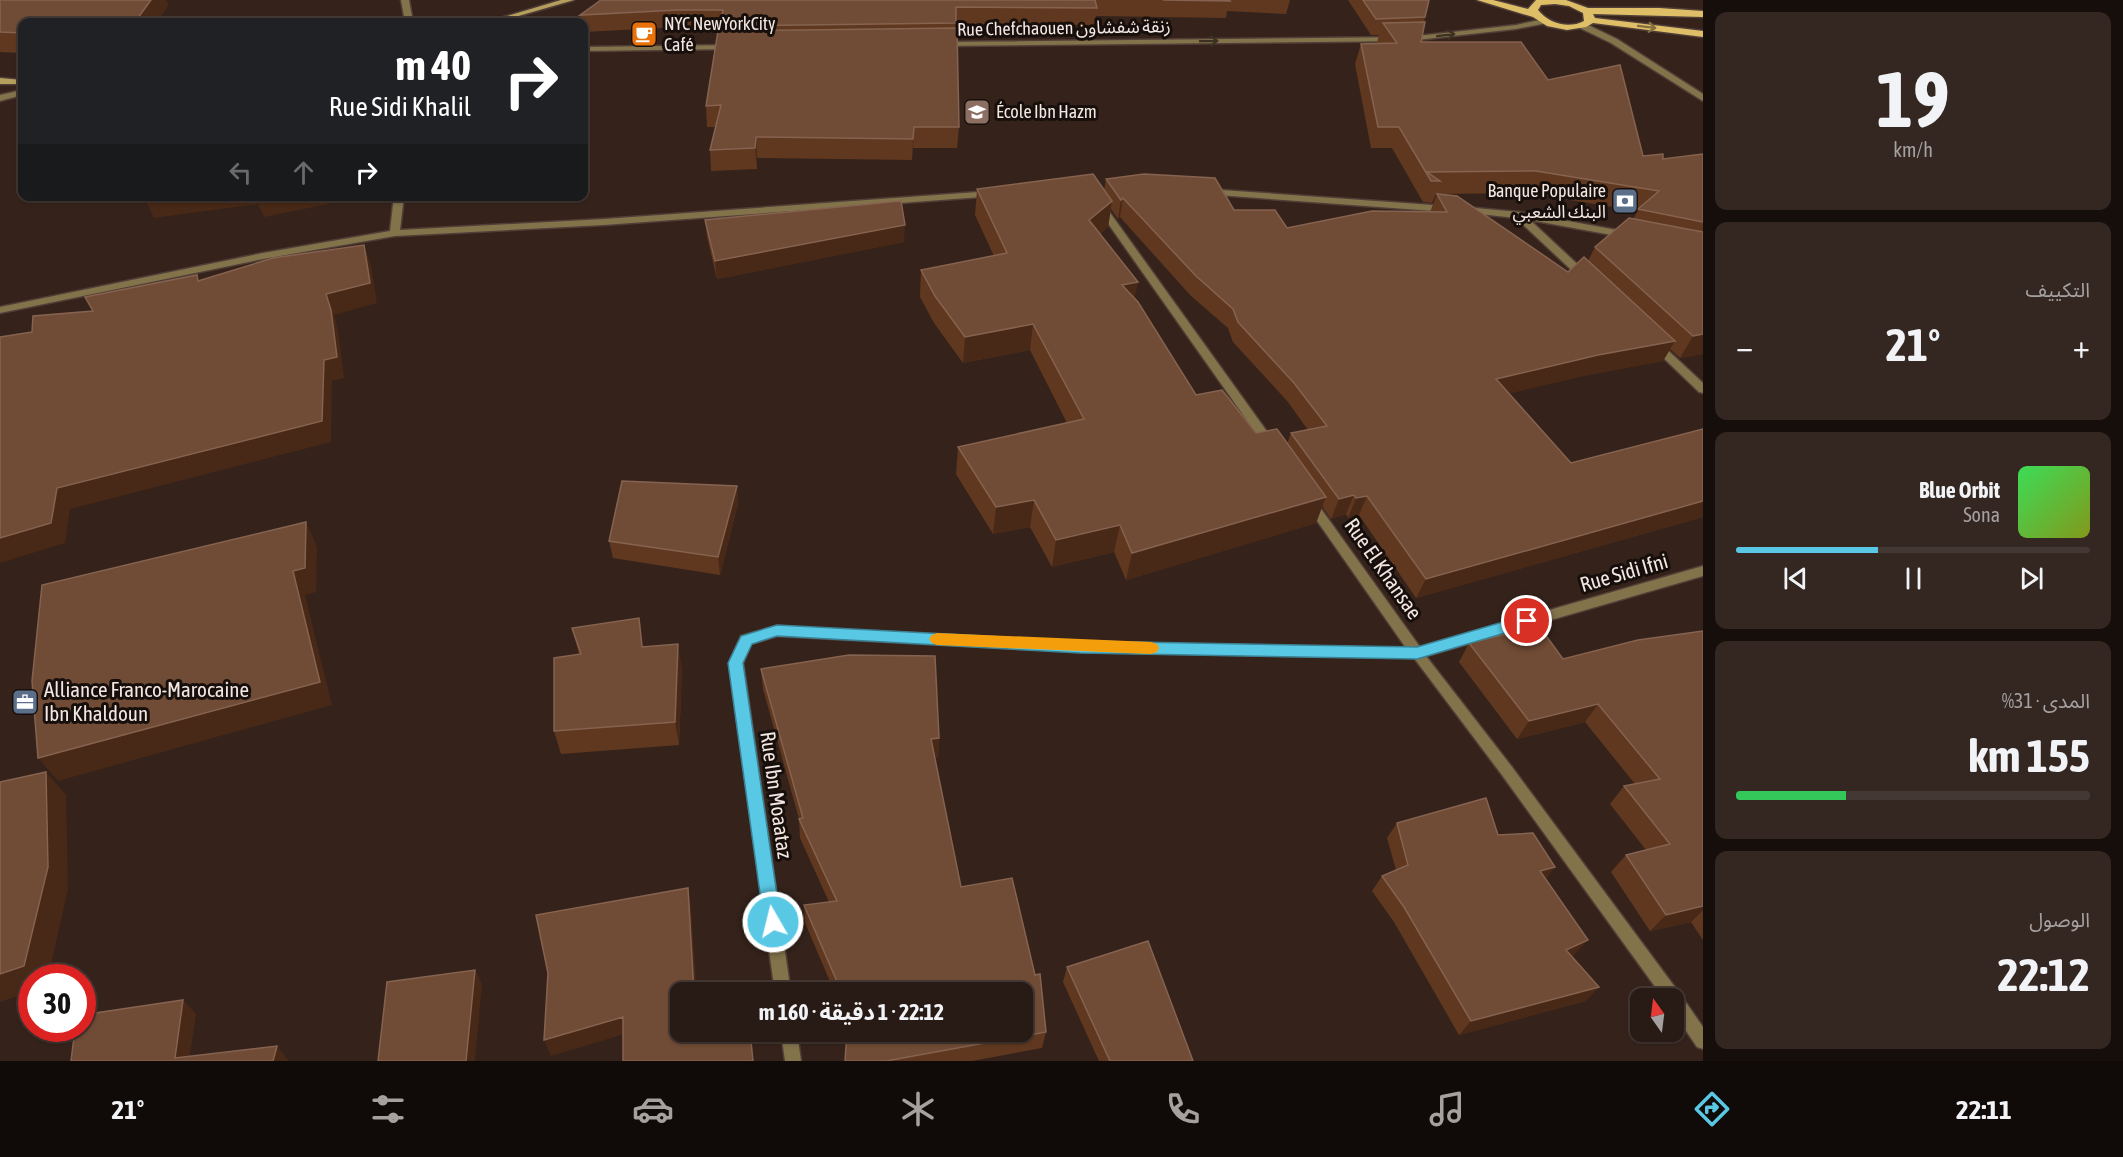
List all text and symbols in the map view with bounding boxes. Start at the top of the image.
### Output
place label: NYC NewYorkCity Café [664,13,775,55]
street label: Rue Chefchaouen زنقة شفشاون [957,15,1171,41]
cafe icon: NYC NewYorkCity Café [629,19,659,49]
one-way arrow [1637,22,1656,33]
one-way arrow [1435,29,1455,40]
one-way arrow [1198,35,1218,47]
text: 40 m [396,41,471,89]
icon: right [492,42,570,120]
text: 19 [1876,54,1950,144]
text: Rue Sidi Khalil [329,91,471,122]
school or university icon: École Ibn Hazm [962,97,992,127]
place label: École Ibn Hazm [996,101,1097,122]
text: km/h [1893,138,1933,161]
icon: left [224,156,257,189]
icon: ahead [287,156,320,189]
icon: right [350,156,383,189]
place label: Banque Populaire البنك الشعبي [1487,180,1606,225]
bank icon: Banque Populaire البنك الشعبي [1610,186,1640,216]
text: التكييف [2026,278,2090,301]
text: 21° [1886,319,1940,371]
text: − [1736,327,1753,365]
text: + [2073,327,2090,365]
text: Blue Orbit [1919,477,2000,503]
text: Sona [1963,503,2000,526]
street label: Rue El Khansae [1340,513,1427,623]
street label: Rue Sidi Ifni [1577,548,1671,596]
icon: previous [1779,562,1812,595]
icon: pause [1897,562,1930,595]
icon: next [2015,562,2048,595]
pin [1501,595,1552,646]
icon: arrive [1510,604,1543,637]
place label: Alliance Franco-Marocaine Ibn Khaldoun [44,677,249,725]
office icon: Alliance Franco-Marocaine Ibn Khaldoun [10,687,40,717]
text: المدى · 31% [2002,689,2090,712]
street label: Rue Ibn Moaataz [756,730,798,860]
text: 155 km [1968,730,2090,782]
position arrow [741,890,805,954]
text: الوصول [2029,908,2090,931]
text: 22:12 [1997,949,2090,1001]
speed limit sign: 30 [18,964,96,1042]
north arrow [1630,988,1684,1042]
map controls [1630,988,1684,1042]
text: 22:12 · 1 دقيقة · 160 m [759,999,944,1025]
icon: filters [367,1088,409,1130]
icon: car [632,1088,674,1130]
icon: climate [897,1088,939,1130]
icon: phone [1162,1088,1204,1130]
icon: music [1426,1088,1468,1130]
icon: directions [1691,1088,1733,1130]
text: 21° [111,1094,144,1125]
text: 22:11 [1956,1094,2012,1125]

